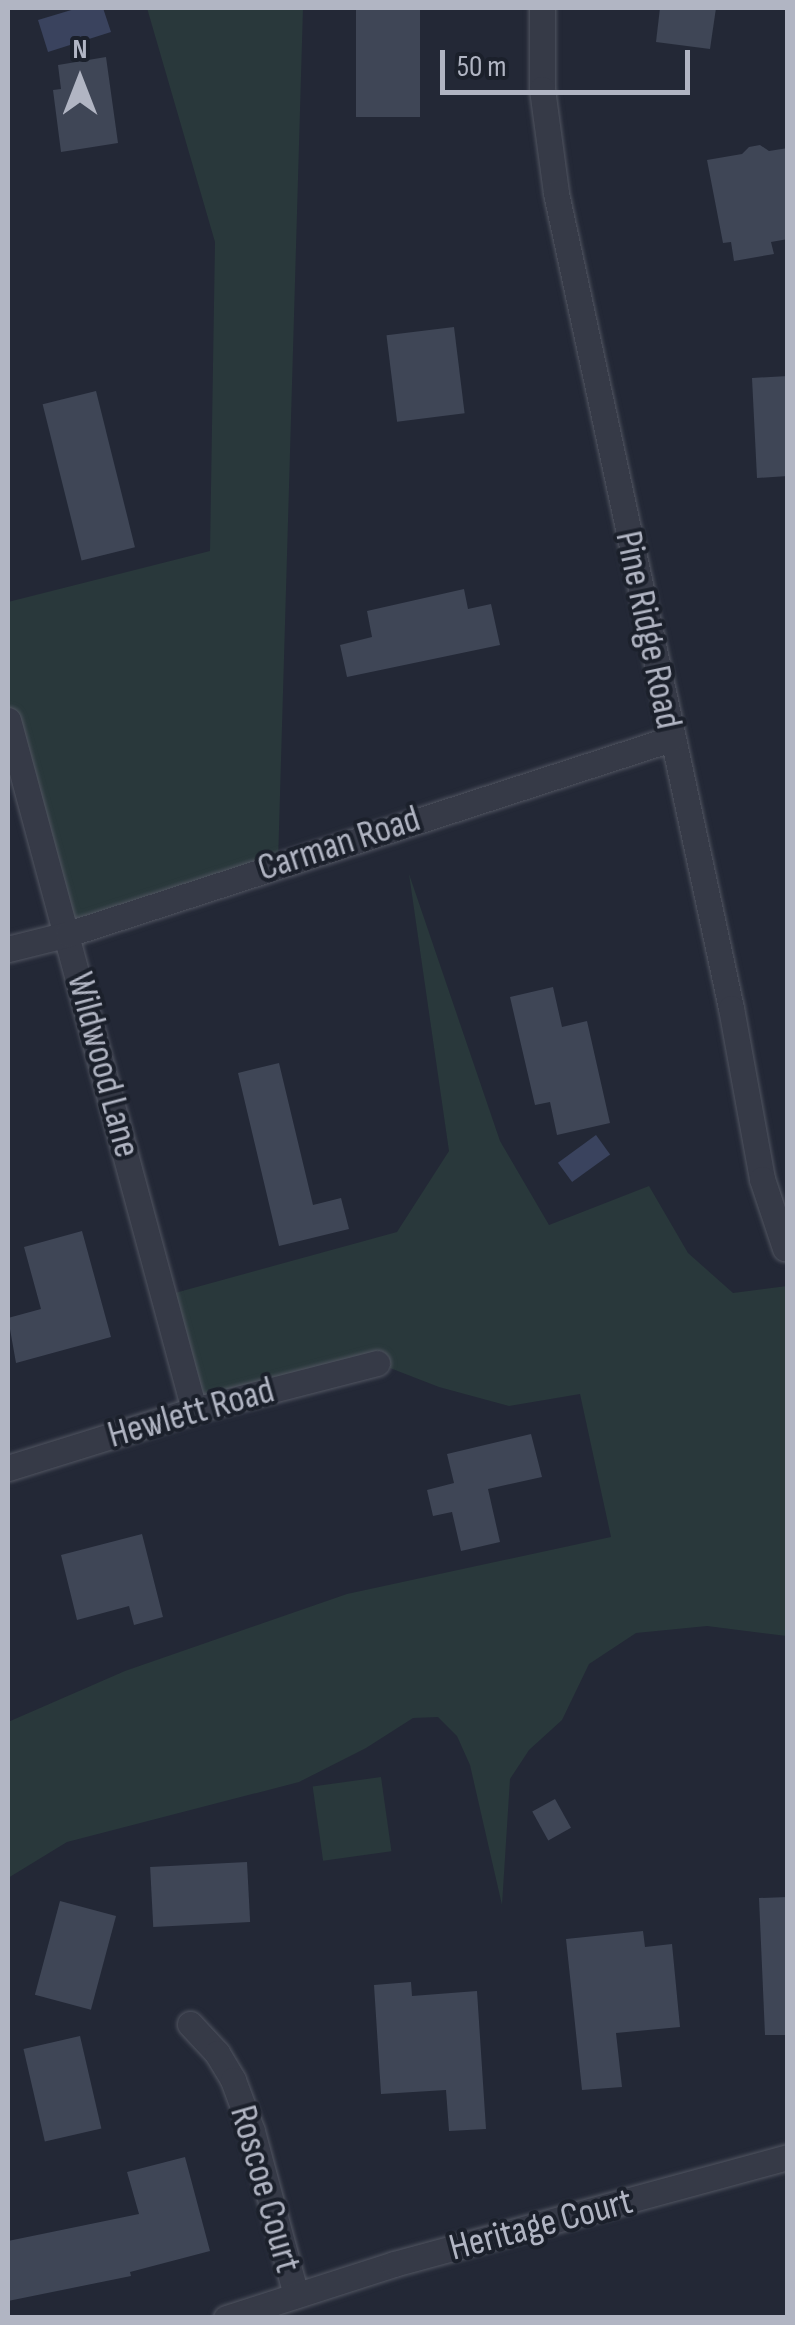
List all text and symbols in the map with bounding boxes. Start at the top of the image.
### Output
north arrow [30,30,130,130]
scale bar [445,30,695,92]
text: N [73,33,87,66]
text: 50 m [457,49,506,85]
street label: Pine Ridge Road [605,527,691,733]
street label: Carman Road [252,796,426,892]
street label: Wildwood Lane [56,968,150,1162]
street label: Hewlett Road [103,1368,279,1458]
street label: Roscoe Court [219,2100,311,2278]
street label: Heritage Court [444,2179,638,2271]

